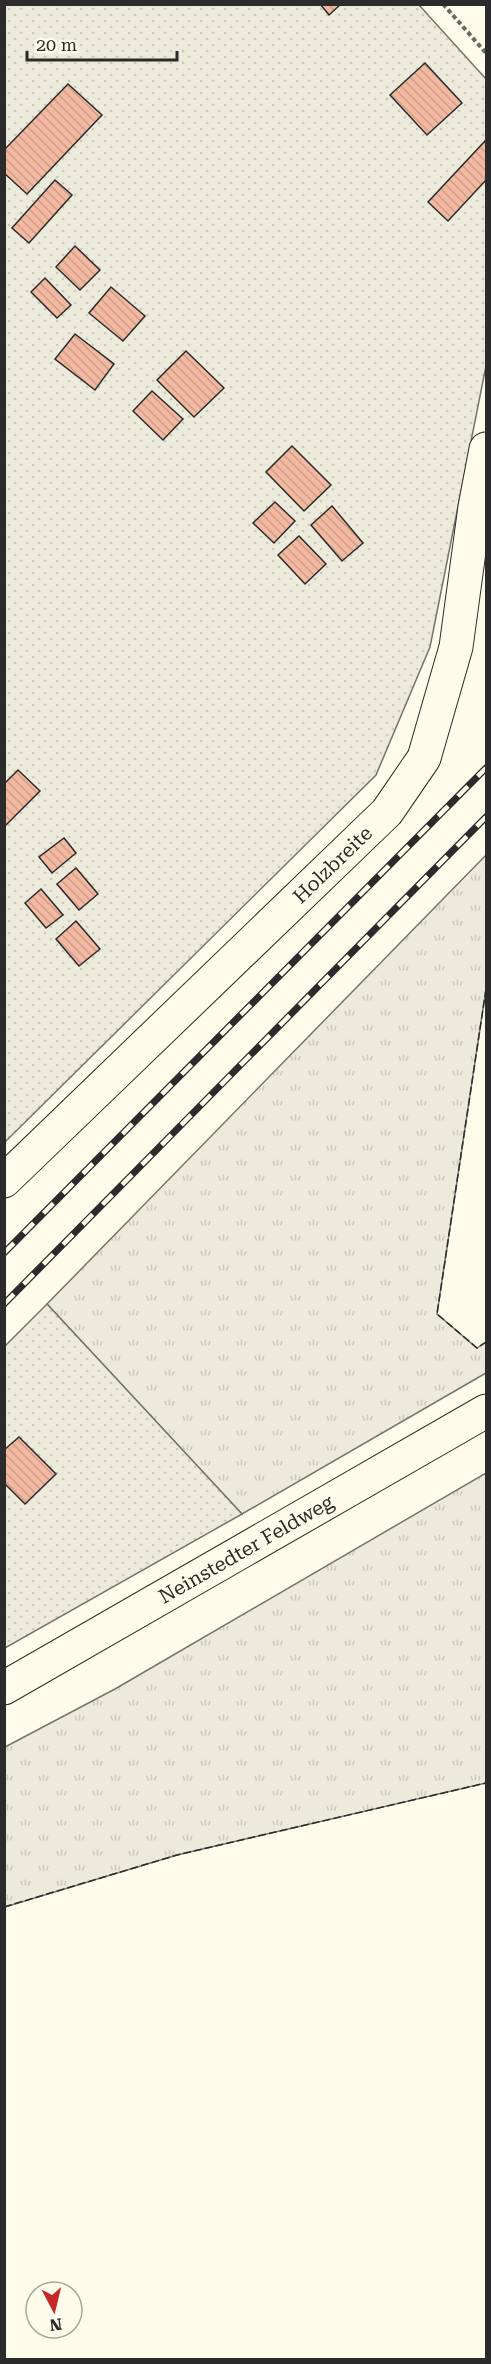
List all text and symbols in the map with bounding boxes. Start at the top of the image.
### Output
scale bar [27,24,177,62]
text: 20 m [36,34,77,55]
street label: Holzbreite [288,821,377,908]
street label: Neinstedter Feldweg [154,1489,338,1609]
north arrow [24,2280,84,2340]
text: N [48,2314,63,2335]

